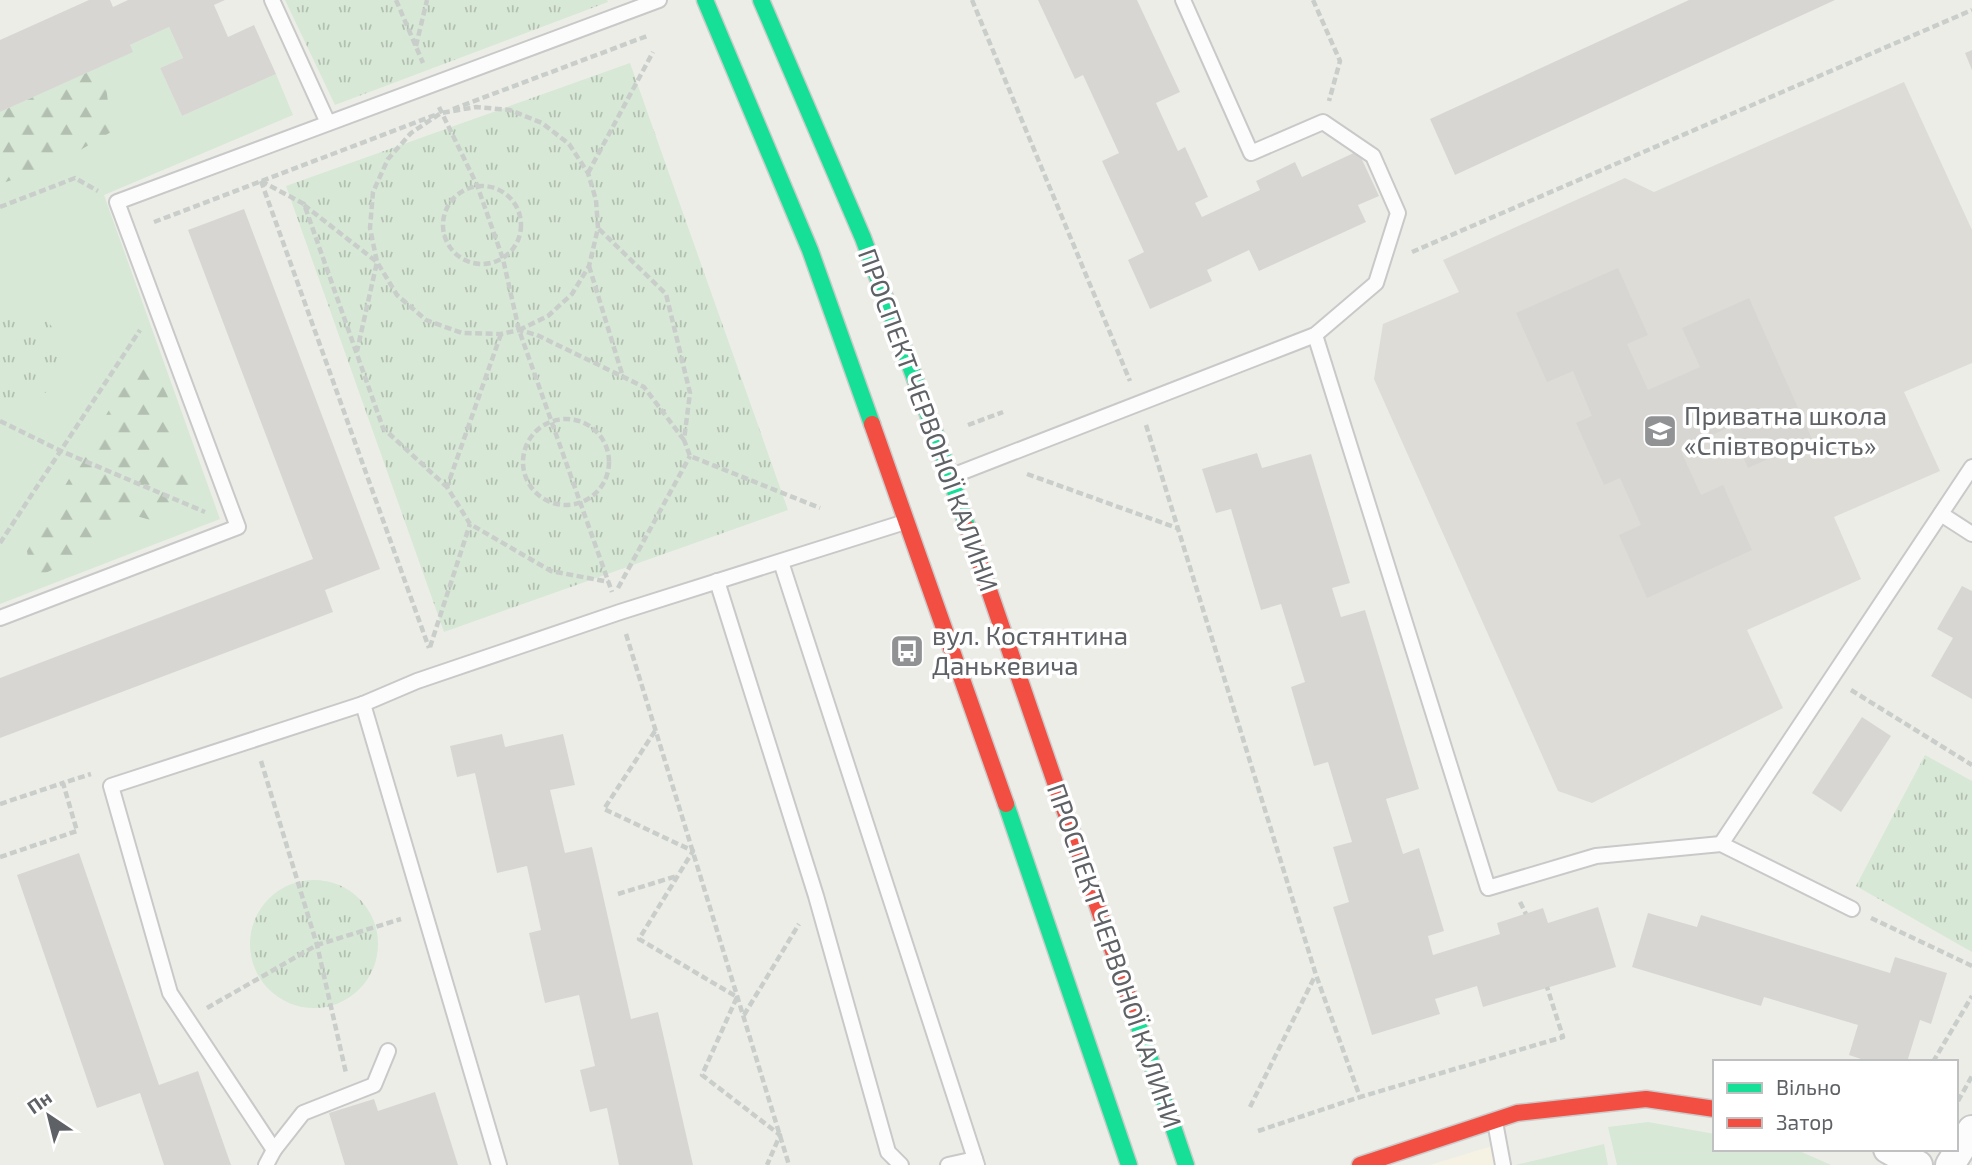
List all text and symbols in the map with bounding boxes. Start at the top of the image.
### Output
street label: ПРОСПЕКТ ЧЕРВОНОЇ КАЛИНИ [853,244,1006,595]
place label: Приватна школа «Співтворчість» [1684,399,1887,460]
school or university icon: Приватна школа «Співтворчість» [1641,412,1679,450]
place label: вул. Костянтина Данькевича [932,619,1128,680]
bus stop icon: вул. Костянтина Данькевича [888,632,926,670]
street label: ПРОСПЕКТ ЧЕРВОНОЇ КАЛИНИ [1042,779,1189,1132]
legend [1713,1060,1958,1151]
text: Вільно [1776,1074,1841,1099]
north arrow [14,1081,84,1151]
text: Пн [22,1085,56,1118]
text: Затор [1776,1109,1834,1134]

